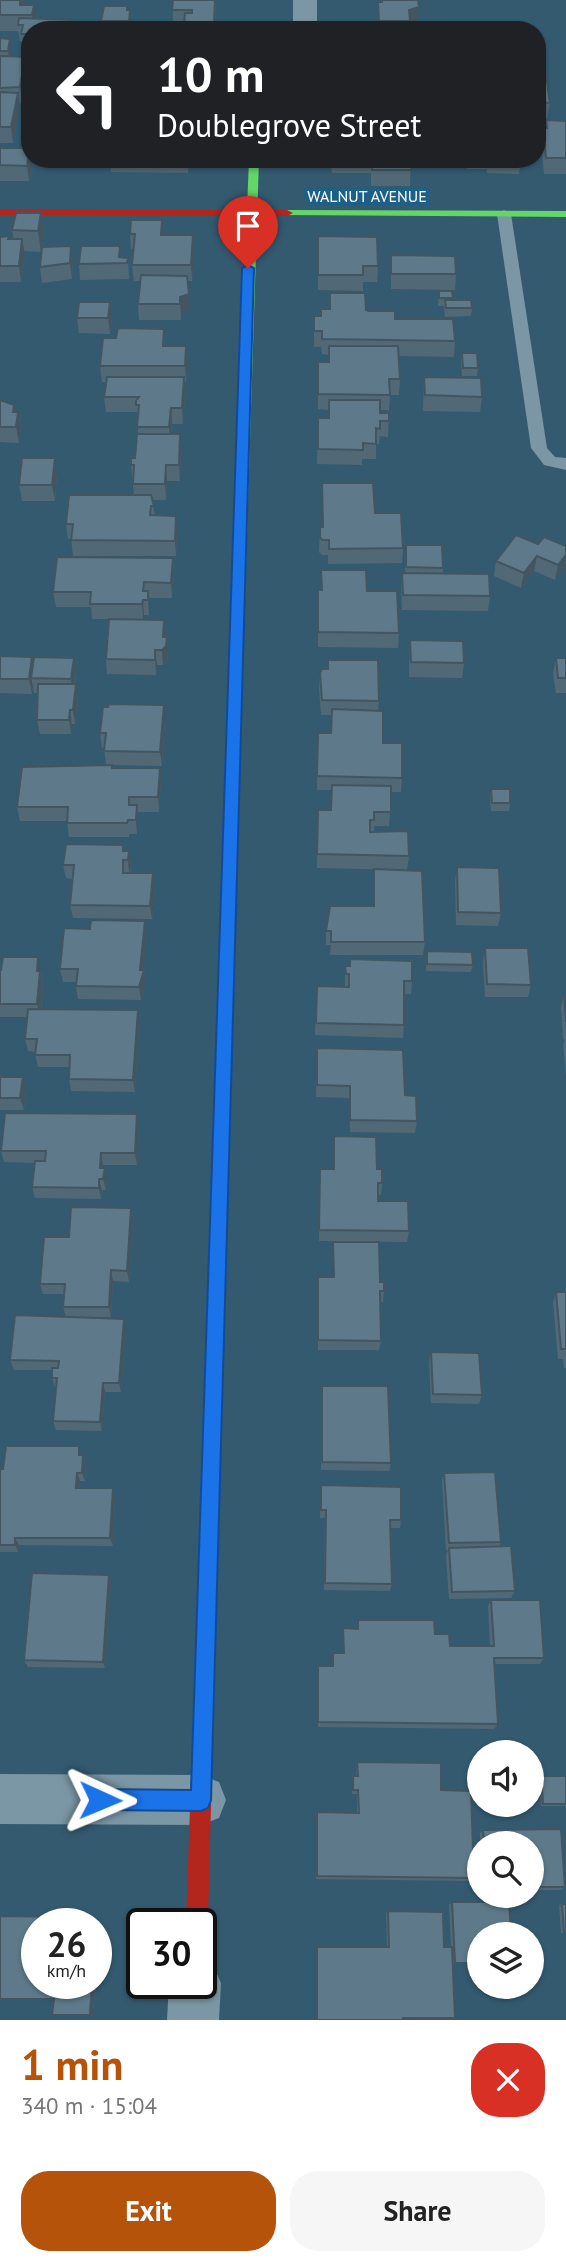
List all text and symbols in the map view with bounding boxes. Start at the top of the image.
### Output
text: 10 m [157,42,264,106]
icon: left [42,49,133,140]
text: Doublegrove Street [157,104,421,146]
street label: WALNUT AVENUE [307,186,427,206]
pin [218,196,278,268]
icon: arrive [229,207,267,245]
map controls [467,1740,544,1999]
button: sound [467,1740,544,1817]
position arrow [63,1763,137,1837]
button: search [467,1831,544,1908]
speed limit sign: 30 [126,1908,217,1999]
text: 26 [47,1921,86,1967]
button: layers [467,1922,544,1999]
text: km/h [47,1959,86,1982]
text: 1 min [21,2037,123,2092]
button: close [471,2043,545,2117]
text: 340 m · 15:04 [21,2091,157,2120]
button: Exit [21,2171,276,2251]
button: Share [290,2171,545,2251]

